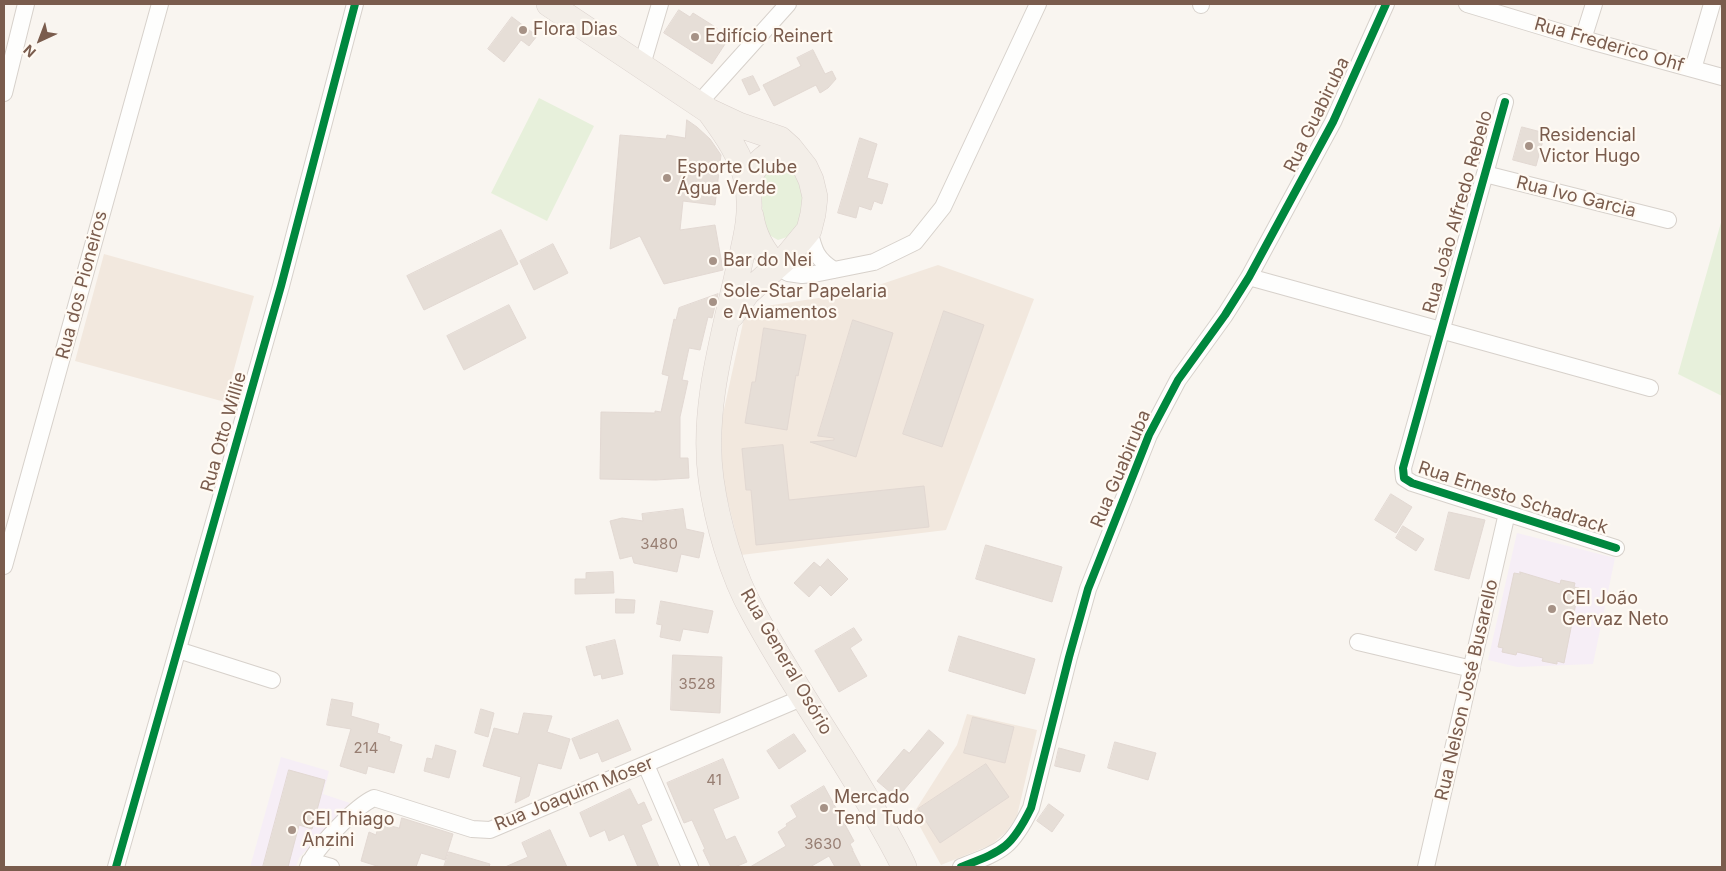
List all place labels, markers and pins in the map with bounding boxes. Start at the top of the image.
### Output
place label: Flora Dias [533,19,618,41]
marker: Flora Dias [517,24,529,36]
place label: Edifício Reinert [705,26,833,48]
marker: Edifício Reinert [689,31,701,43]
place label: Residencial Victor Hugo [1539,125,1640,168]
marker: Residencial Victor Hugo [1523,140,1535,152]
place label: Esporte Clube Água Verde [677,157,797,200]
marker: Esporte Clube Água Verde [661,172,673,184]
place label: Bar do Nei [723,250,812,272]
marker: Bar do Nei [707,255,719,267]
place label: Sole-Star Papelaria e Aviamentos [723,281,887,324]
marker: Sole-Star Papelaria e Aviamentos [707,296,719,308]
place label: CEI João Gervaz Neto [1562,588,1669,630]
marker: CEI João Gervaz Neto [1546,603,1558,615]
place label: Mercado Tend Tudo [834,787,924,830]
marker: Mercado Tend Tudo [818,802,830,814]
place label: CEI Thiago Anzini [302,809,394,852]
marker: CEI Thiago Anzini [286,824,298,836]

